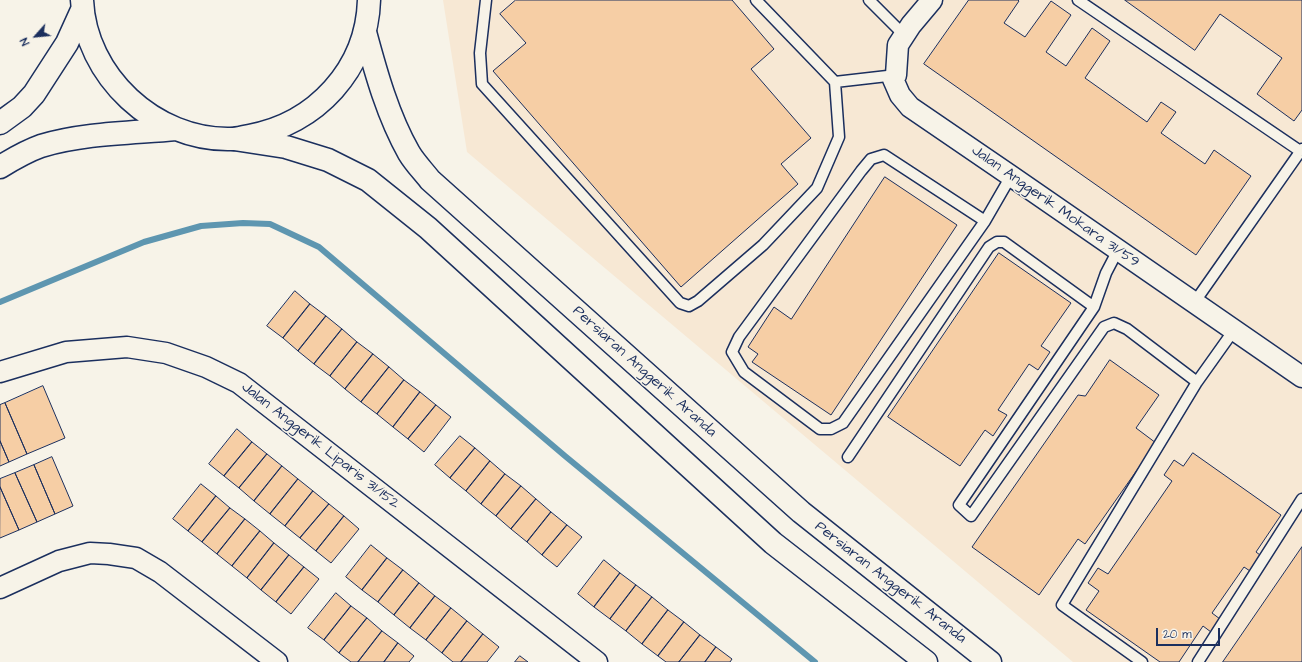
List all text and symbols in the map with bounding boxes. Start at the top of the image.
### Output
north arrow [16,16,56,56]
text: N [17,35,33,48]
street label: Jalan Anggerik Mokara 31/59 [968,142,1142,272]
street label: Persiaran Anggerik Aranda [568,303,720,441]
street label: Jalan Anggerik Liparis 31/152 [237,379,403,513]
street label: Persiaran Anggerik Aranda [811,518,969,648]
scale bar [1158,620,1222,646]
text: 20 m [1163,626,1192,643]

